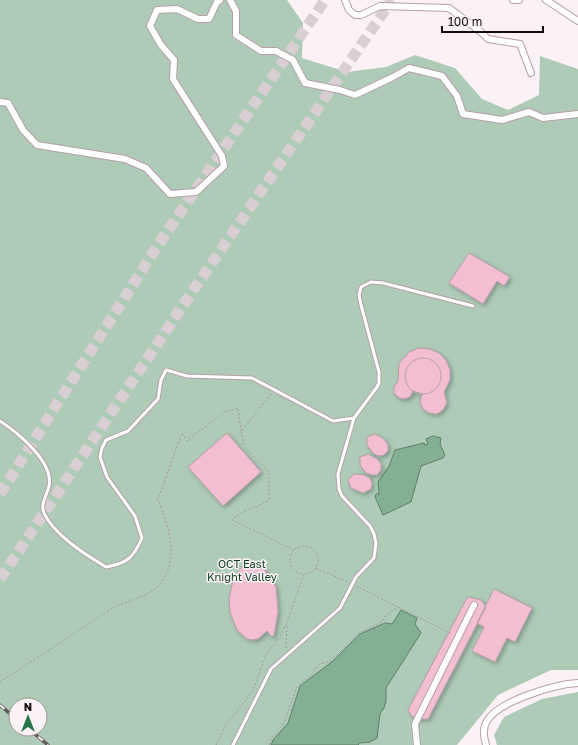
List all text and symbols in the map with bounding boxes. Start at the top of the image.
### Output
scale bar [442,8,543,34]
text: 100 m [448,14,482,29]
park label: OCT East Knight Valley [207,557,277,583]
north arrow [8,697,48,737]
text: N [24,700,32,713]

